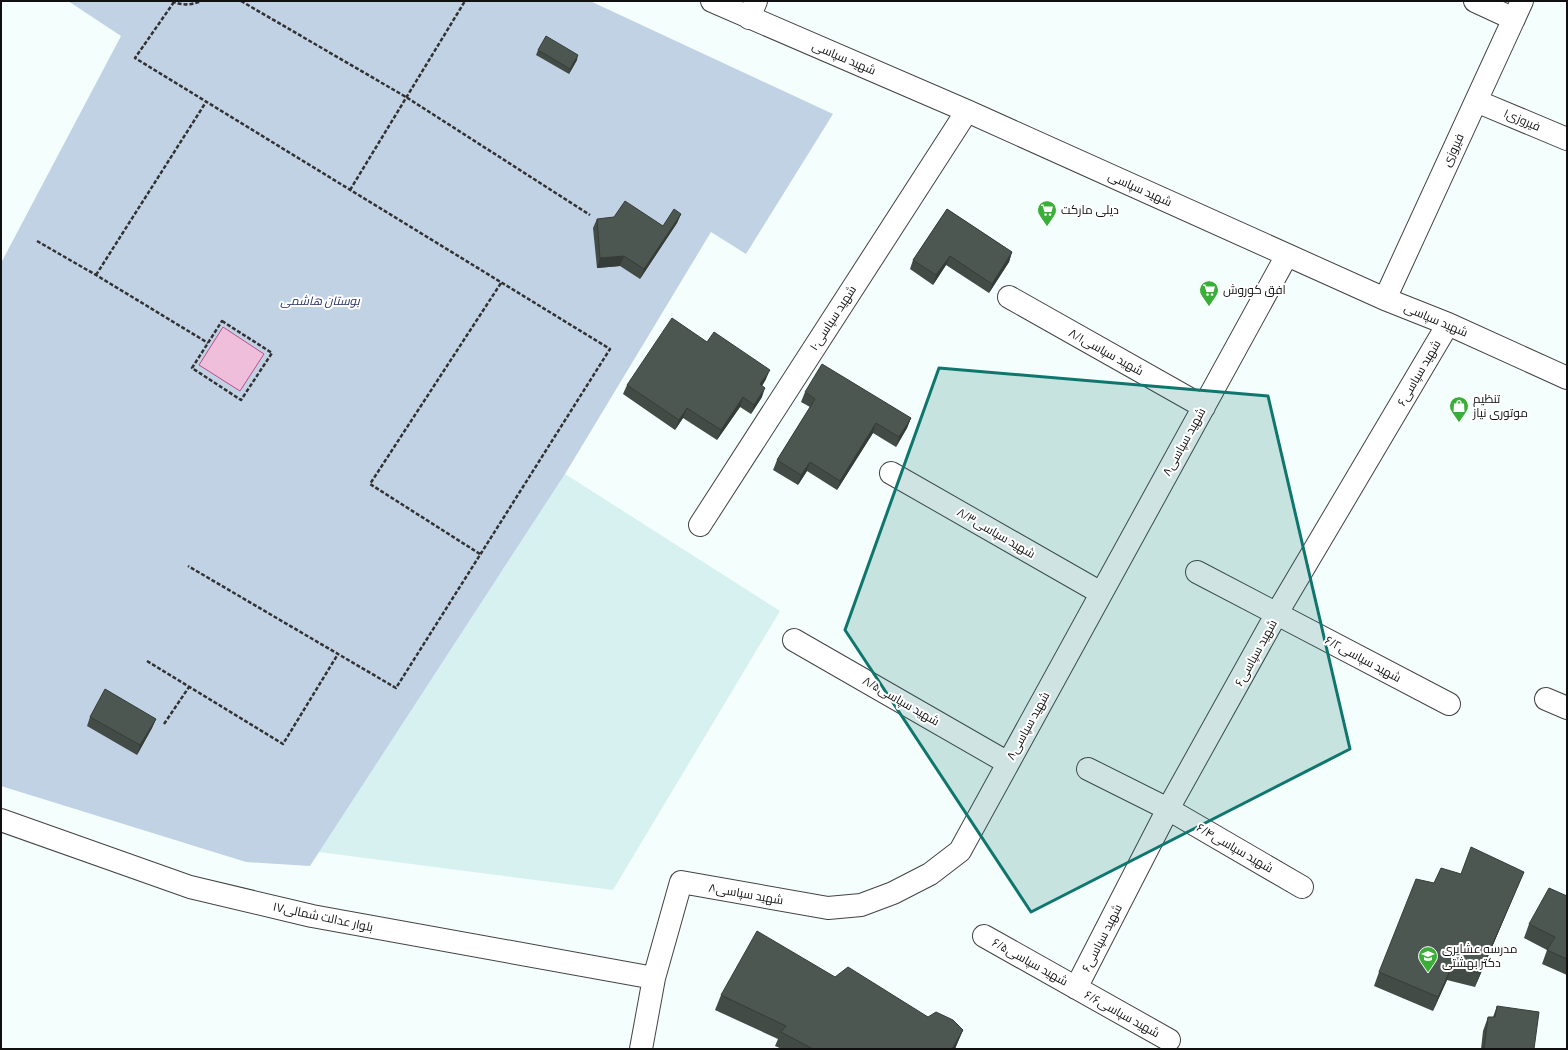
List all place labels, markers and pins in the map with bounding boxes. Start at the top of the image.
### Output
supermarket icon: دیلی مارکت [1036,199,1058,227]
place label: دیلی مارکت [1061,203,1119,217]
supermarket icon: افق کوروش [1198,279,1220,307]
place label: افق کوروش [1223,283,1286,297]
place label: تنظیم موتوری نیاز [1472,392,1528,420]
shop icon: تنظیم موتوری نیاز [1448,395,1470,423]
place label: مدرسه عشایری دکتر بهشتی [1442,942,1517,970]
school or university icon: مدرسه عشایری دکتر بهشتی [1417,945,1439,973]

